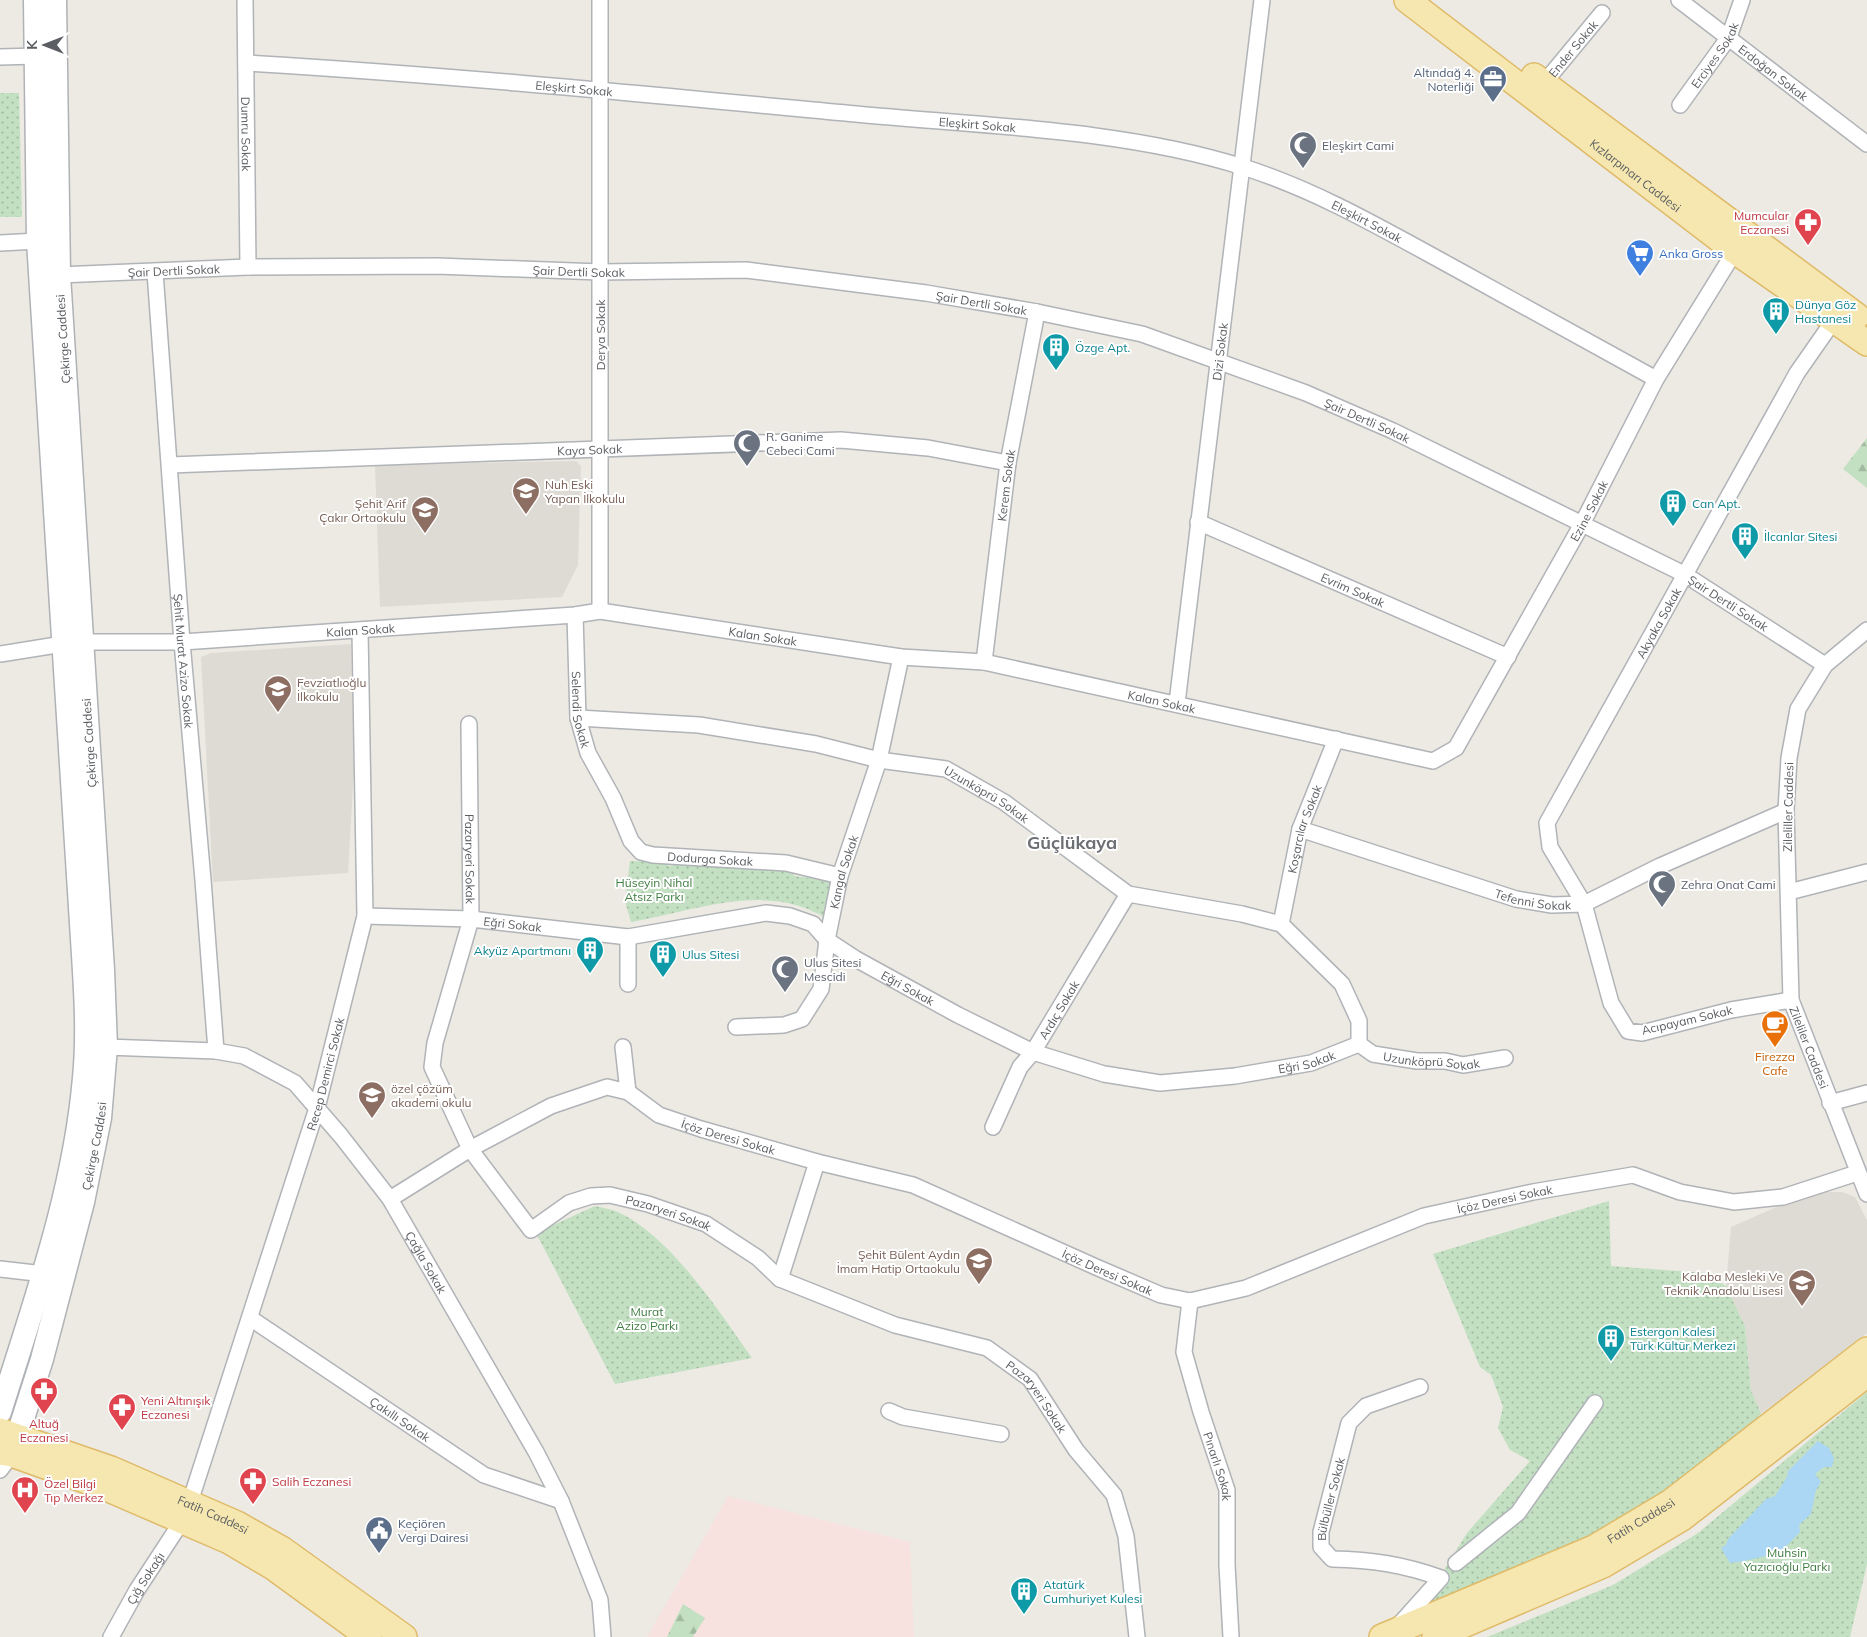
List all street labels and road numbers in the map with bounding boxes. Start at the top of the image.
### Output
street label: Ender Sokak [1545,16,1601,80]
street label: Erciyes Sokak [1687,19,1741,91]
street label: Erdoğan Sokak [1736,41,1812,104]
street label: Eleşkirt Sokak [535,77,614,99]
street label: Dumru Sokak [239,97,254,172]
street label: Eleşkirt Sokak [938,113,1017,135]
street label: Kızlarpınarı Caddesi [1587,135,1684,215]
street label: Eleşkirt Sokak [1329,196,1406,246]
street label: Şair Dertli Sokak [128,261,221,280]
street label: Şair Dertli Sokak [532,262,626,280]
street label: Şair Dertli Sokak [935,287,1029,318]
street label: Çekirge Caddesi [52,294,74,384]
street label: Derya Sokak [593,299,608,370]
street label: Dizi Sokak [1209,321,1231,381]
street label: Şair Dertli Sokak [1322,395,1413,446]
street label: Kaya Sokak [557,441,623,458]
street label: Kerem Sokak [994,447,1018,522]
street label: Ezine Sokak [1566,477,1611,544]
street label: Evrim Sokak [1319,569,1388,610]
street label: Şair Dertli Sokak [1686,571,1772,634]
street label: Akyaka Sokak [1633,584,1684,661]
street label: Şehit Murat Azizo Sokak [171,593,197,730]
street label: Kalan Sokak [326,620,396,640]
street label: Kalan Sokak [728,623,799,649]
street label: Selendi Sokak [569,671,594,750]
street label: Kalan Sokak [1127,686,1198,716]
street label: Çekirge Caddesi [78,698,100,788]
street label: Uzunköprü Sokak [941,762,1033,826]
street label: Zileliller Caddesi [1780,762,1796,852]
street label: Koşarcılar Sokak [1284,782,1325,874]
street label: Pazaryeri Sokak [462,814,478,905]
street label: Kangal Sokak [826,832,861,910]
street label: Dodurga Sokak [667,848,754,869]
street label: Tefenni Sokak [1493,885,1572,913]
street label: Eğri Sokak [483,913,543,935]
street label: Eğri Sokak [879,967,938,1009]
street label: Ardıç Sokak [1035,977,1082,1042]
street label: Acıpayam Sokak [1640,1002,1735,1038]
street label: Zileliler Caddesi [1787,1004,1832,1091]
street label: Recep Demirci Sokak [303,1015,347,1132]
street label: Eğri Sokak [1277,1046,1338,1076]
street label: Uzunköprü Sokak [1382,1048,1482,1073]
street label: Çekirge Caddesi [78,1101,109,1191]
street label: İçöz Deresi Sokak [679,1115,778,1157]
street label: İçöz Deresi Sokak [1456,1181,1554,1216]
street label: Pazaryeri Sokak [624,1191,716,1234]
street label: Çağla Sokak [403,1228,451,1297]
street label: İçöz Deresi Sokak [1060,1245,1156,1298]
street label: Pazaryeri Sokak [1003,1357,1071,1436]
street label: Çakıllı Sokak [367,1393,434,1445]
street label: Pınarlı Sokak [1201,1430,1235,1502]
street label: Bülbüller Sokak [1314,1455,1348,1541]
street label: Fatih Caddesi [176,1492,251,1537]
street label: Fatih Caddesi [1604,1495,1678,1546]
street label: Çığ Sokağı [123,1549,167,1607]

